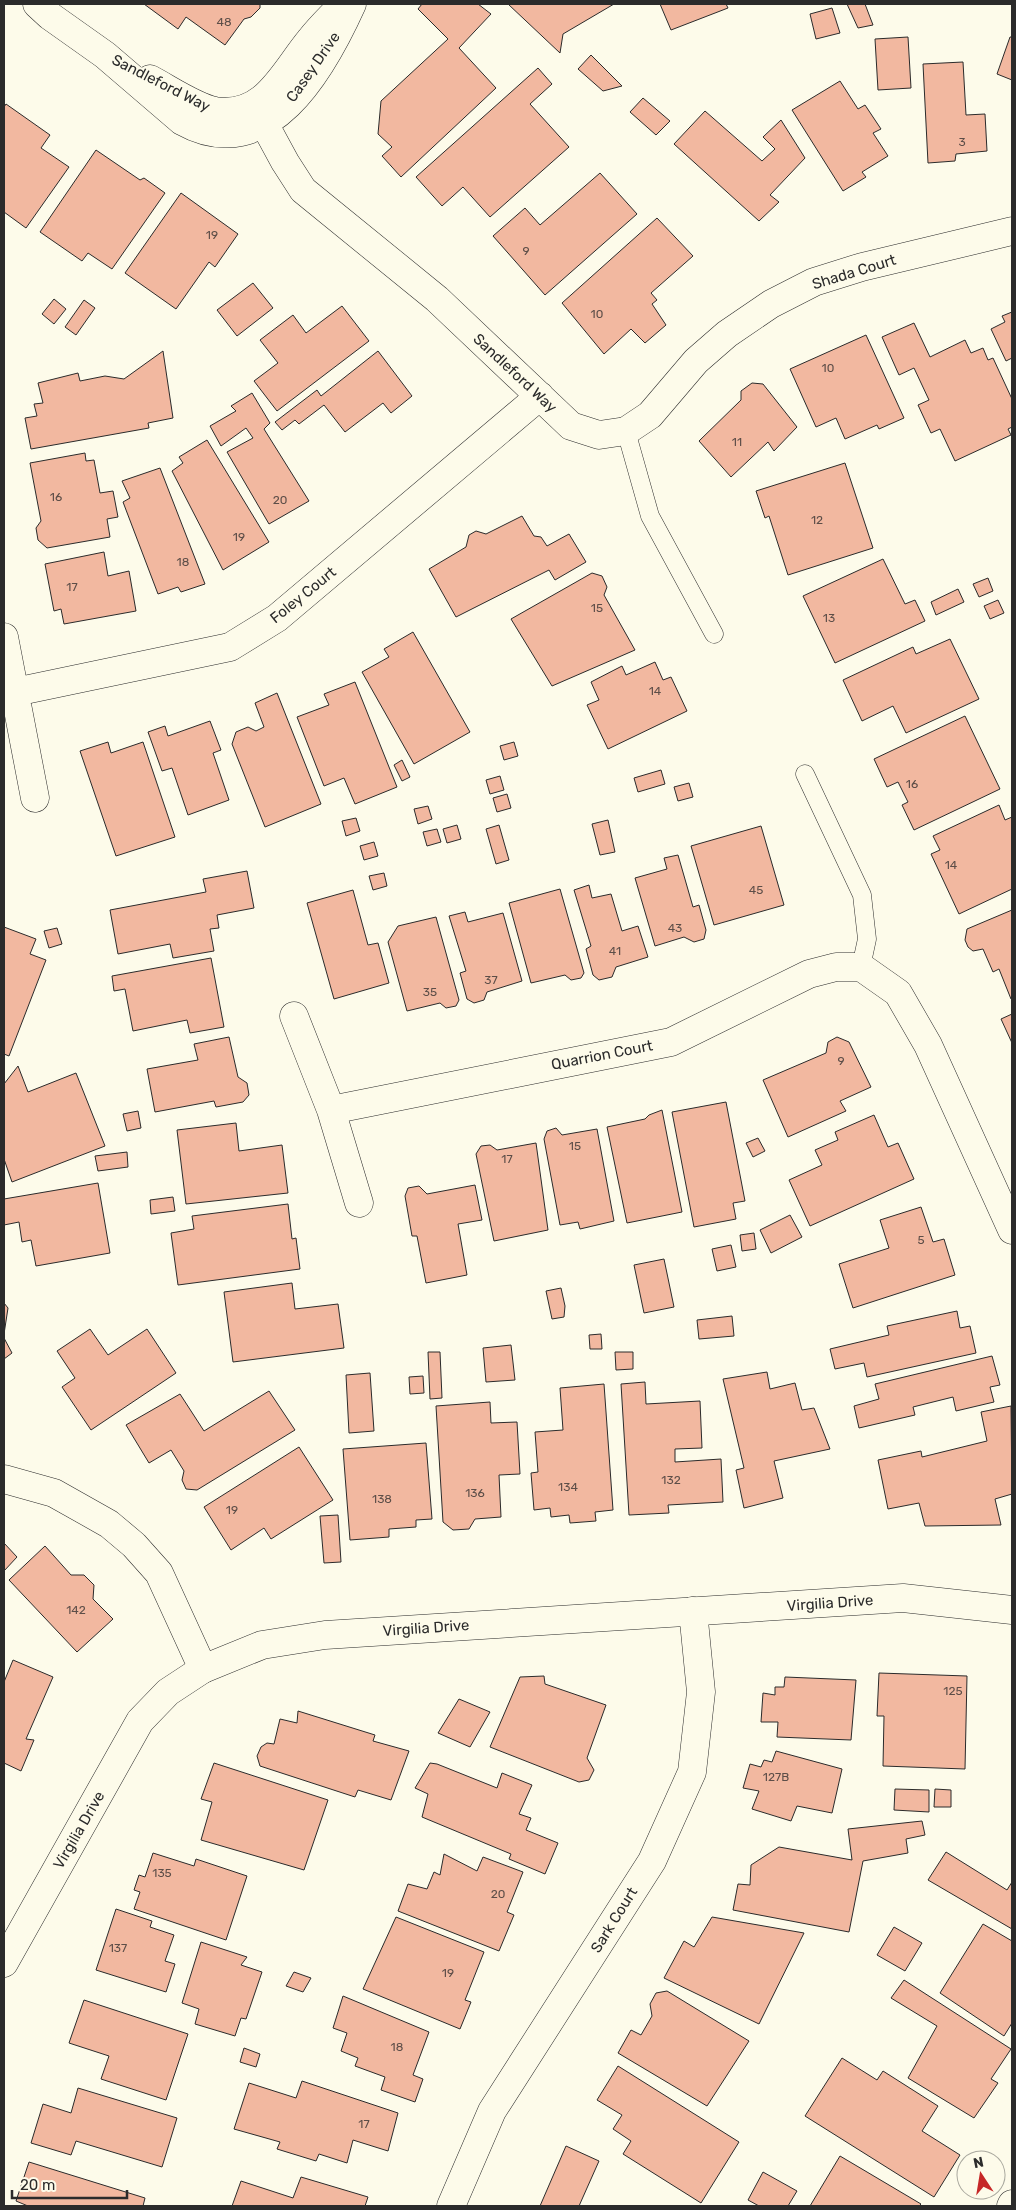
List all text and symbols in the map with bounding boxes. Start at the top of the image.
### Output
house number: 48 [216,15,232,29]
street label: Casey Drive [282,28,344,106]
street label: Sandleford Way [109,51,213,115]
house number: 3 [958,135,966,149]
house number: 19 [206,228,218,242]
house number: 9 [522,244,530,258]
street label: Shada Court [810,251,898,293]
house number: 10 [591,307,603,321]
street label: Sandleford Way [469,330,561,416]
house number: 10 [822,361,834,375]
house number: 11 [732,435,742,449]
house number: 16 [50,490,62,504]
house number: 20 [273,493,287,507]
house number: 12 [811,513,823,527]
house number: 19 [233,530,245,544]
house number: 18 [177,555,189,569]
street label: Foley Court [266,563,340,627]
house number: 17 [66,580,78,594]
house number: 15 [591,601,603,615]
house number: 13 [823,611,835,625]
house number: 14 [649,684,662,698]
house number: 16 [906,777,918,791]
house number: 14 [945,858,958,872]
house number: 45 [749,883,763,897]
house number: 43 [668,921,682,935]
house number: 41 [609,944,621,958]
house number: 37 [484,973,498,987]
house number: 35 [423,985,437,999]
street label: Quarrion Court [550,1036,654,1074]
house number: 9 [837,1054,845,1068]
house number: 15 [569,1139,581,1153]
house number: 17 [501,1152,513,1166]
house number: 5 [917,1233,925,1247]
house number: 132 [661,1473,681,1487]
house number: 134 [558,1480,578,1494]
house number: 136 [465,1486,485,1500]
house number: 138 [372,1492,392,1506]
house number: 19 [226,1503,238,1517]
street label: Virgilia Drive [786,1591,874,1615]
house number: 142 [66,1603,86,1617]
street label: Virgilia Drive [382,1616,470,1640]
house number: 125 [943,1684,963,1698]
house number: 127B [763,1770,789,1784]
street label: Virgilia Drive [49,1788,109,1872]
house number: 135 [152,1866,172,1880]
street label: Sark Court [587,1884,641,1956]
house number: 20 [491,1887,505,1901]
house number: 137 [109,1941,127,1955]
house number: 19 [442,1966,454,1980]
house number: 18 [391,2040,403,2054]
house number: 17 [358,2117,370,2131]
north arrow [956,2150,1006,2200]
text: N [972,2153,985,2172]
scale bar [12,2168,128,2200]
text: 20 m [20,2176,55,2194]

